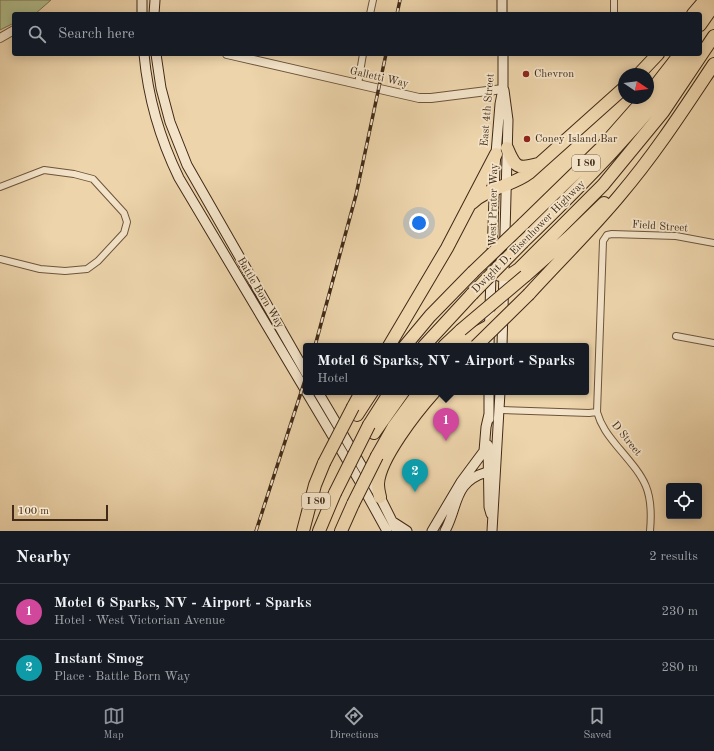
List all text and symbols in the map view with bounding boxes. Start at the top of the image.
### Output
search box [12,12,702,56]
icon: search [26,23,48,45]
text: Search here [58,27,135,42]
street label: Galletti Way [349,66,410,90]
north arrow [618,68,654,104]
marker: Chevron [521,69,531,79]
place label: Chevron [534,69,574,80]
street label: East 4th Street [479,73,497,147]
marker: Coney Island Bar [522,134,532,144]
place label: Coney Island Bar [535,134,618,145]
road number: I 80 [572,155,600,171]
street label: West Prater Way [488,163,500,247]
street label: Dwight D. Eisenhower Highway [470,178,588,296]
your location [409,213,429,233]
street label: Field Street [631,220,689,234]
street label: Battle Born Way [235,256,285,330]
popup [303,343,589,395]
text: Motel 6 Sparks, NV - Airport - Sparks [317,354,575,369]
text: Hotel [317,372,348,385]
pin: 1 [433,408,459,441]
street label: D Street [609,420,643,458]
pin: 2 [402,459,428,492]
map controls [666,483,702,519]
button: locate [666,483,702,519]
road number: I 80 [302,493,330,509]
scale bar [12,503,108,522]
text: 100 m [18,506,49,517]
text: Nearby [16,549,71,566]
text: 2 results [649,550,698,563]
text: Motel 6 Sparks, NV - Airport - Sparks [54,596,311,611]
text: 1 [25,605,33,618]
text: 230 m [661,605,698,618]
text: Hotel · West Victorian Avenue [54,614,225,627]
text: Instant Smog [54,652,144,667]
text: 2 [25,661,33,674]
text: 280 m [661,661,698,674]
text: Place · Battle Born Way [54,670,190,683]
tab: Map [103,705,125,743]
tab: Directions [330,705,378,743]
tab: Saved [583,705,611,743]

